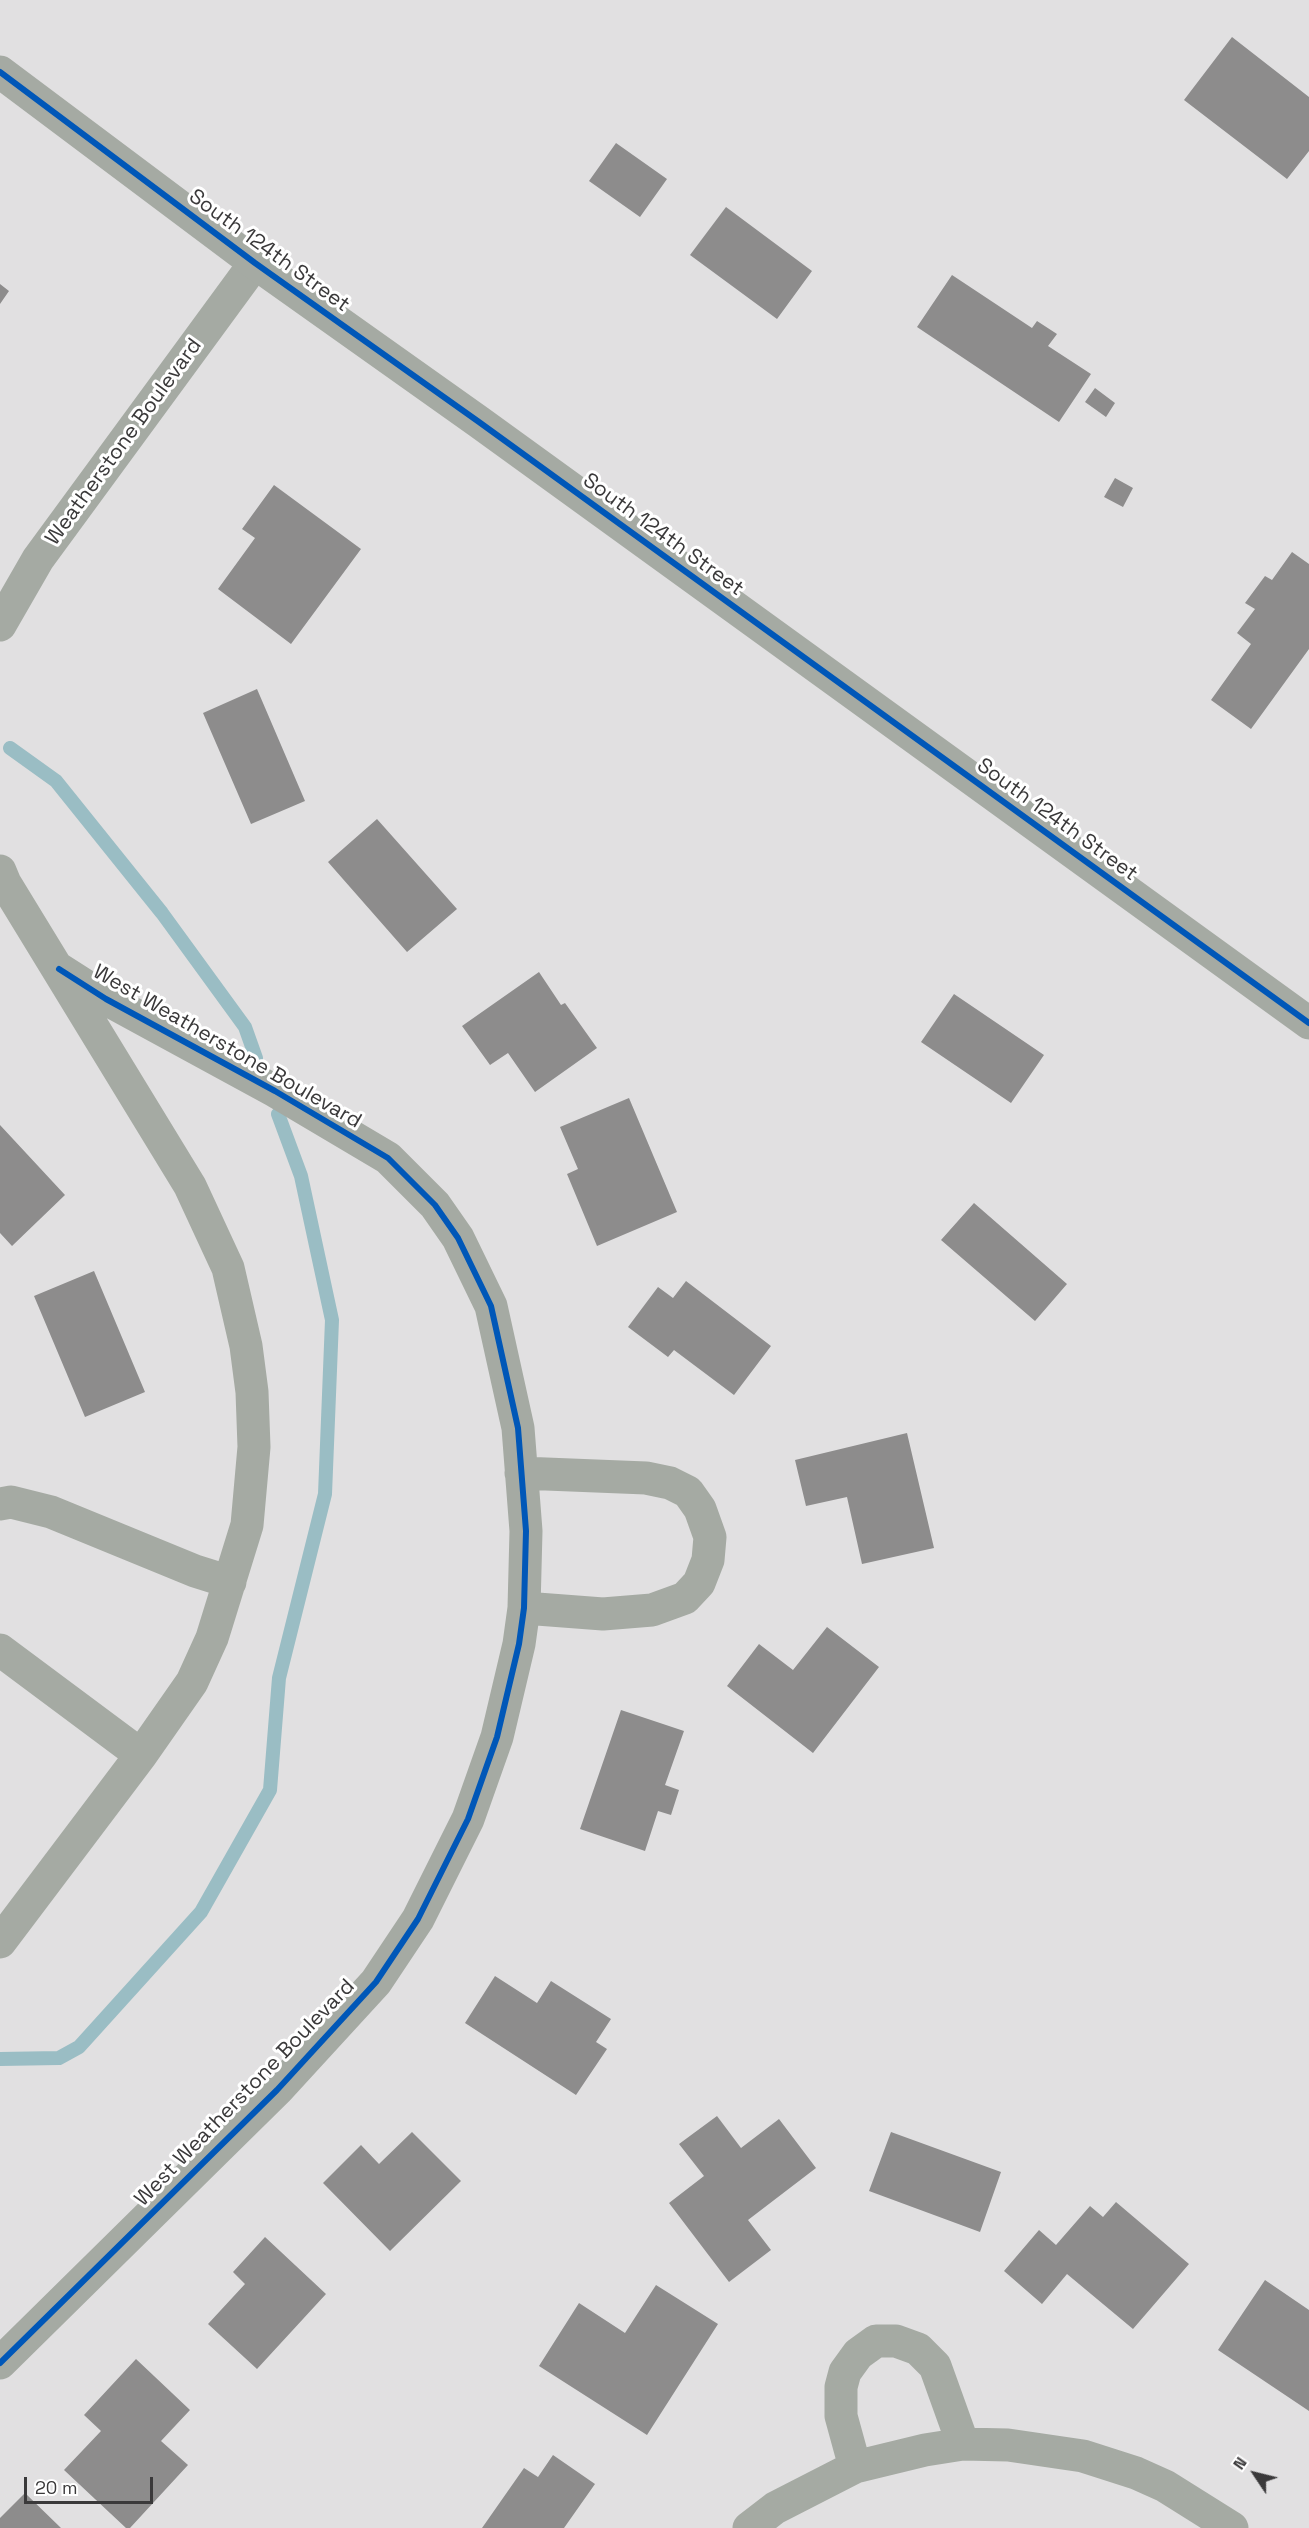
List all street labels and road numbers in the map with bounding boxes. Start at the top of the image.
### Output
street label: South 124th Street [184,184,354,318]
street label: Weatherstone Boulevard [41,334,207,550]
street label: South 124th Street [578,468,748,602]
street label: South 124th Street [972,753,1142,887]
street label: West Weatherstone Boulevard [88,960,366,1134]
street label: West Weatherstone Boulevard [130,1974,360,2212]

